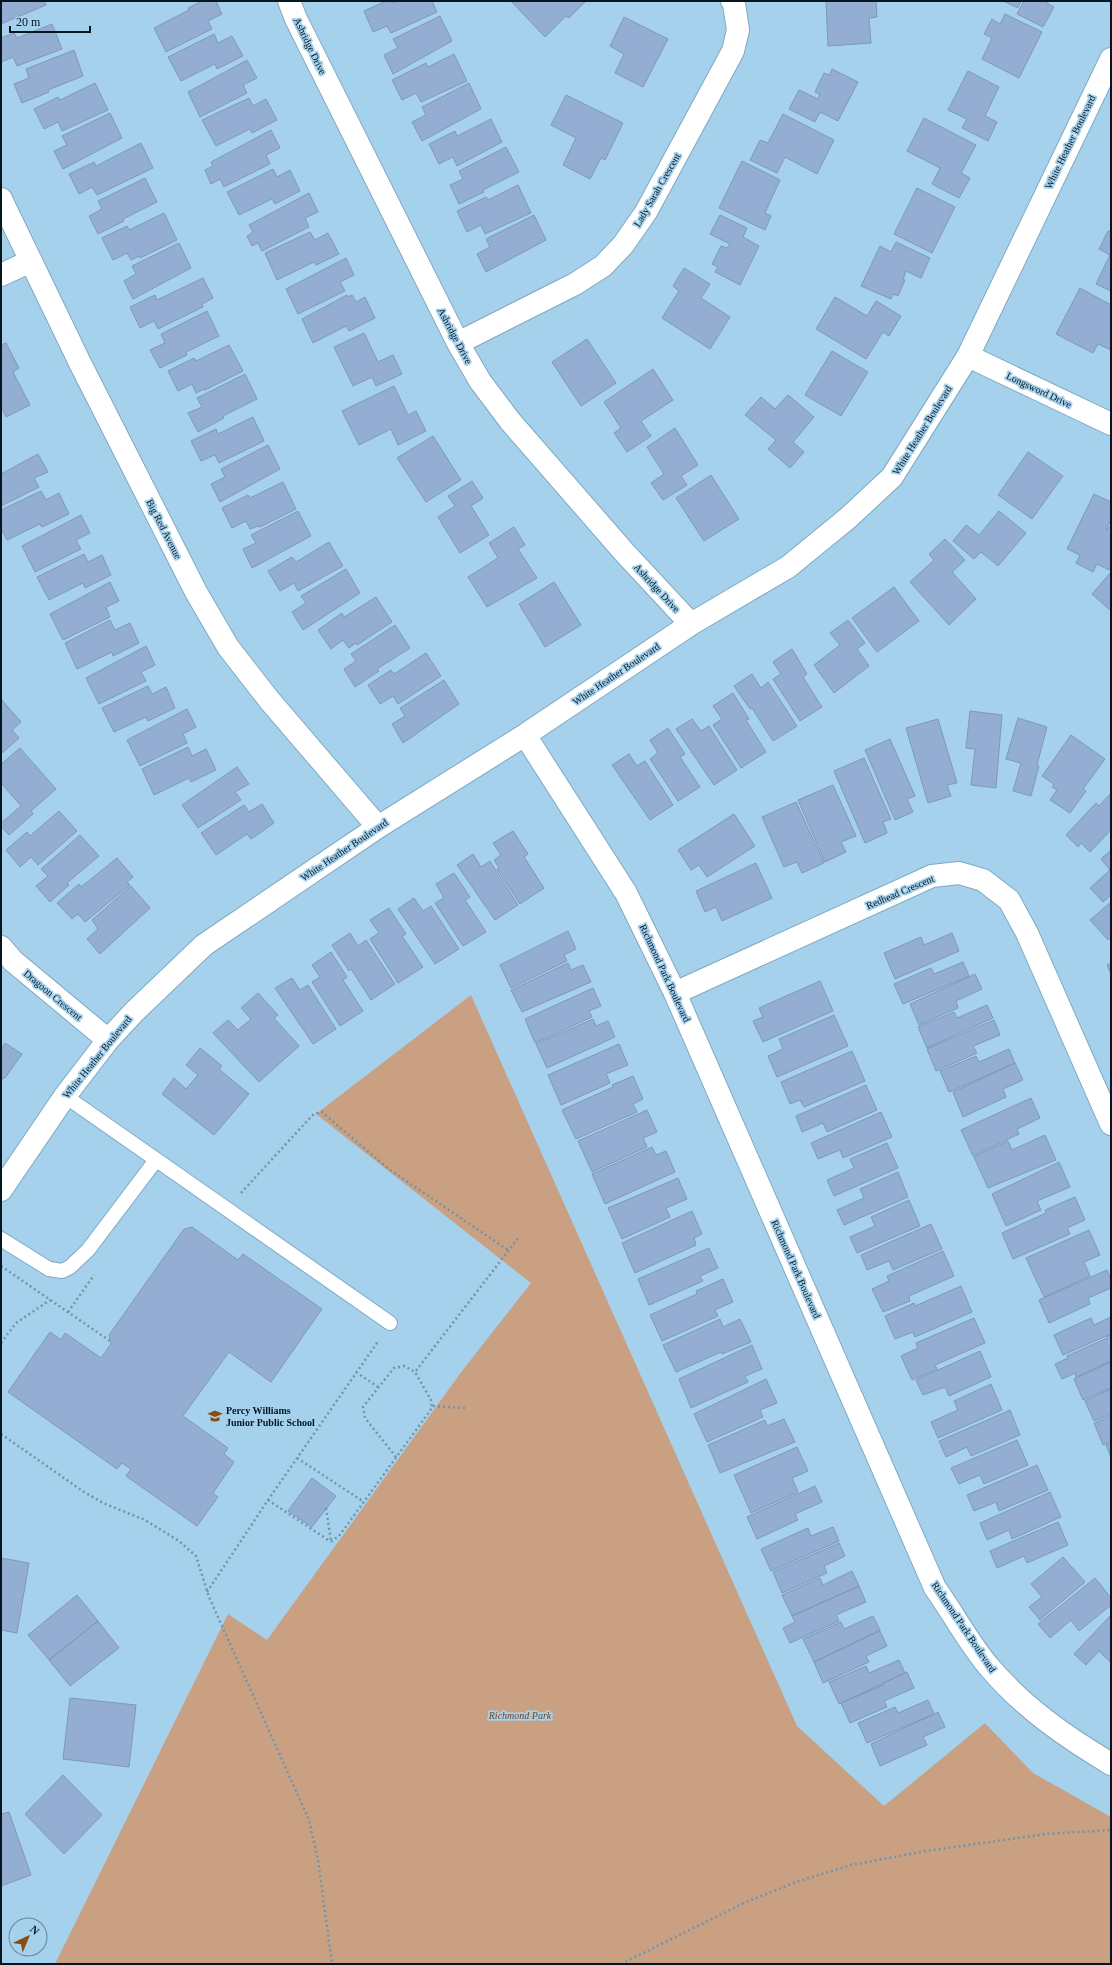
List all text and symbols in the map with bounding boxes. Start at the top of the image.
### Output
scale bar [10,8,90,34]
text: 20 m [16,15,41,29]
street label: Ashridge Drive [291,16,329,77]
street label: White Heather Boulevard [1043,93,1097,191]
street label: Lady Sarah Crescent [631,151,683,229]
street label: Ashridge Drive [436,306,475,366]
street label: Longsword Drive [1005,370,1074,410]
street label: White Heather Boulevard [890,384,954,476]
street label: Big Red Avenue [144,497,184,561]
street label: Ashridge Drive [632,562,683,615]
street label: White Heather Boulevard [570,641,662,707]
street label: White Heather Boulevard [298,817,390,883]
street label: Redhead Crescent [864,873,936,911]
street label: Richmond Park Boulevard [637,922,693,1024]
street label: Dragoon Crescent [22,967,84,1023]
street label: White Heather Boulevard [60,1014,134,1100]
street label: Richmond Park Boulevard [769,1218,823,1320]
place label: Percy Williams Junior Public School [226,1405,315,1428]
school or university icon: Percy Williams Junior Public School [207,1408,223,1424]
street label: Richmond Park Boulevard [930,1580,998,1674]
park label: Richmond Park [488,1710,552,1721]
north arrow [8,1917,48,1957]
text: N [28,1923,42,1937]

